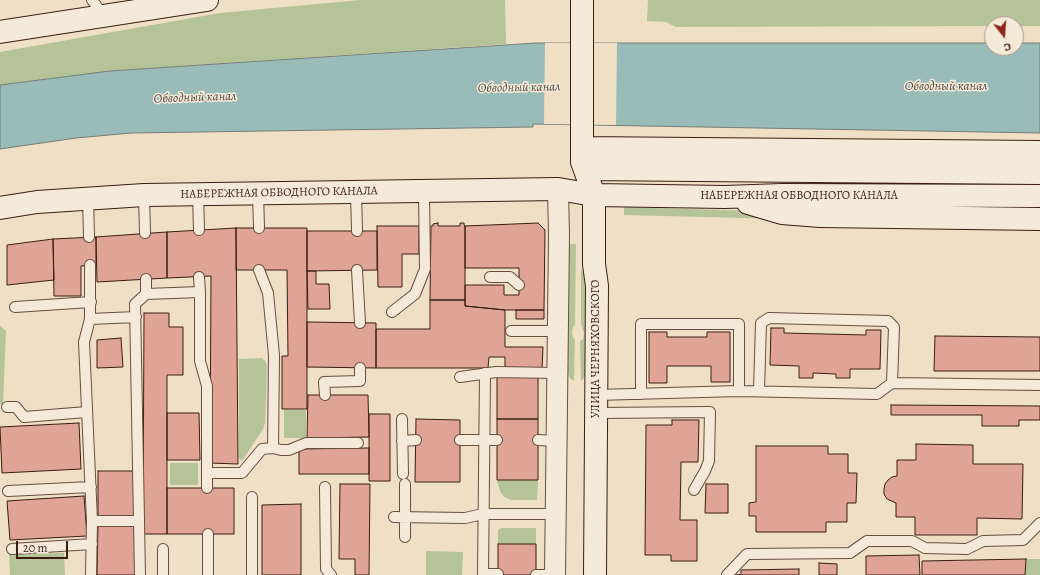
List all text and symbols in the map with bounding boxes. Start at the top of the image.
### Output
north arrow [984,16,1024,56]
text: С [1002,39,1013,55]
water label: Обводный канал [478,79,560,97]
water label: Обводный канал [905,79,987,95]
water label: Обводный канал [153,89,237,107]
street label: НАБЕРЕЖНАЯ ОБВОДНОГО КАНАЛА [180,184,378,202]
street label: НАБЕРЕЖНАЯ ОБВОДНОГО КАНАЛА [700,189,898,203]
street label: УЛИЦА ЧЕРНЯХОВСКОГО [589,280,603,418]
scale bar [18,533,70,559]
text: 20 m [23,540,47,556]

